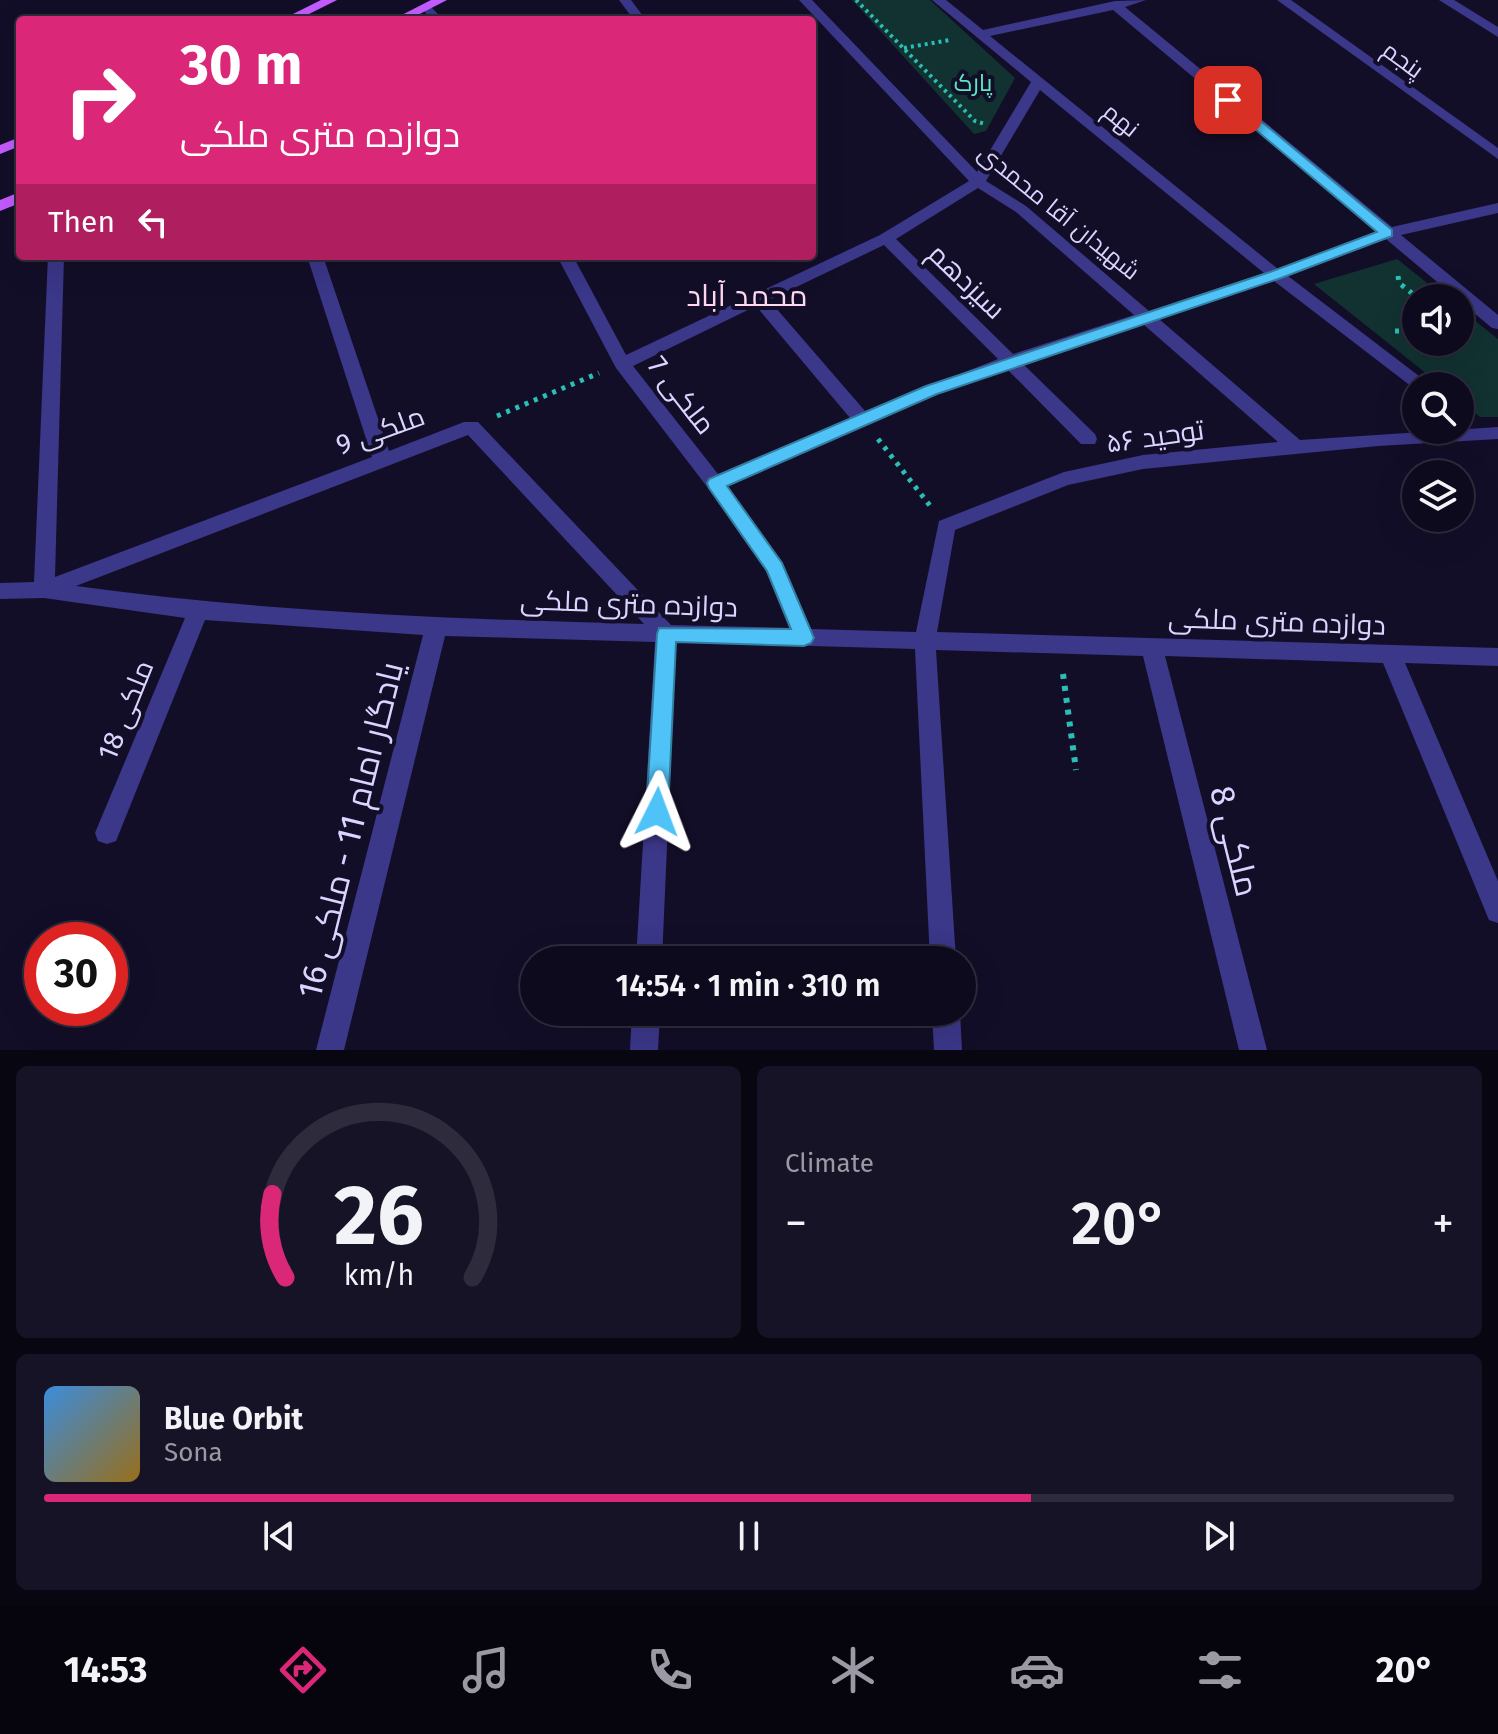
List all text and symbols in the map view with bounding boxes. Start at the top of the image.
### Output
text: 30 m [180,32,302,99]
street label: پنجم [1376,36,1429,86]
icon: right [48,48,152,152]
pin [1194,66,1262,134]
park label: پارک [954,69,993,99]
icon: arrive [1206,78,1250,122]
street label: نهم [1096,97,1145,144]
text: دوازده متری ملکی [180,113,460,157]
street label: شهیدان آقا محمدی [973,138,1145,286]
icon: left [131,200,175,244]
text: Then [48,204,115,240]
street label: سیزدهم [919,237,1012,328]
district label: محمد آباد [686,278,808,314]
map controls [1402,284,1474,532]
button: sound [1402,284,1474,356]
street label: ملکی 7 [641,350,722,441]
button: search [1402,372,1474,444]
street label: ملکی 9 [331,399,429,462]
street label: توحید ۵۶ [1104,413,1207,460]
button: layers [1402,460,1474,532]
street label: دوازده متری ملکی [520,583,738,624]
street label: دوازده متری ملکی [1168,601,1386,642]
street label: ملکی 18 [91,655,160,765]
street label: یادگار امام 11 - ملکی 16 [289,658,415,1003]
position arrow [615,770,699,854]
street label: ملکی 8 [1201,782,1268,901]
speed limit sign: 30 [24,922,128,1026]
text: 14:54 · 1 min · 310 m [616,968,880,1004]
text: Climate [785,1148,874,1179]
text: 26 [334,1166,423,1266]
text: 20° [1071,1188,1168,1260]
text: − [785,1197,807,1250]
text: + [1432,1197,1454,1250]
text: km/h [343,1258,414,1293]
text: Blue Orbit [164,1401,303,1437]
text: Sona [164,1437,223,1468]
icon: previous [257,1514,301,1558]
icon: pause [727,1514,771,1558]
icon: next [1197,1514,1241,1558]
icon: directions [275,1642,331,1698]
icon: music [458,1642,514,1698]
icon: phone [642,1642,698,1698]
icon: climate [825,1642,881,1698]
icon: car [1009,1642,1065,1698]
icon: filters [1192,1642,1248,1698]
text: 14:53 [64,1648,147,1692]
text: 20° [1376,1648,1434,1692]

